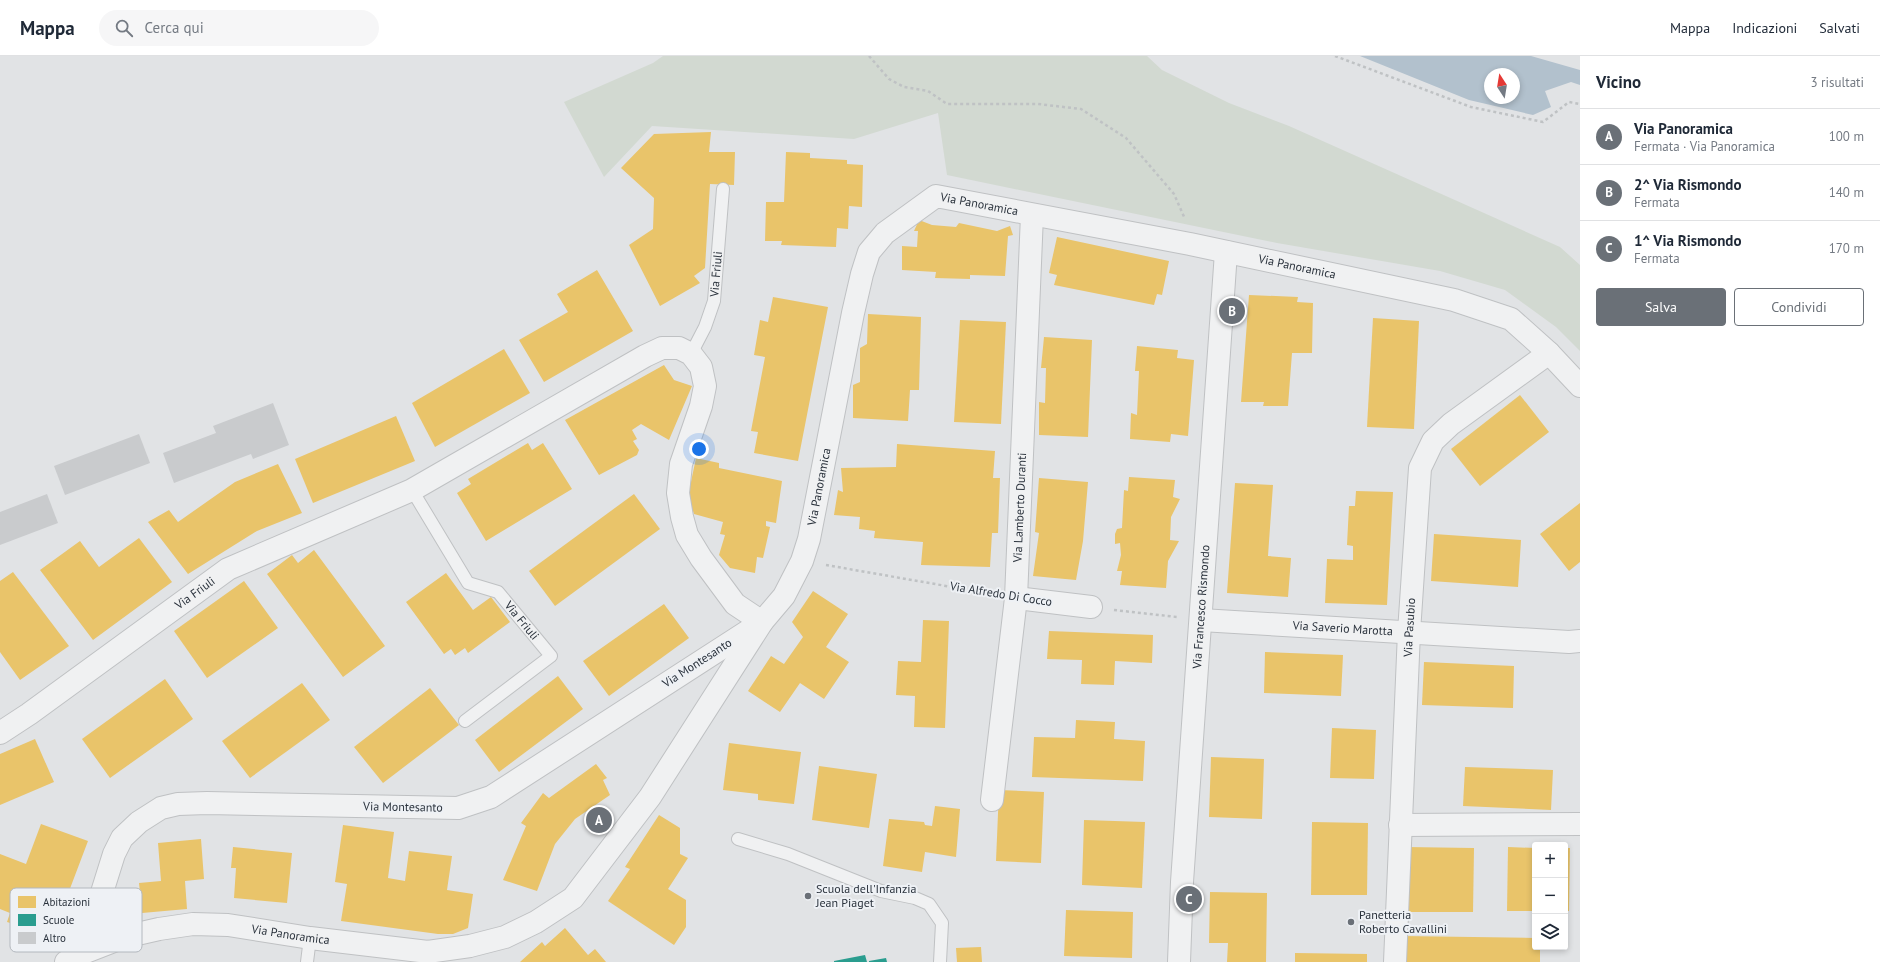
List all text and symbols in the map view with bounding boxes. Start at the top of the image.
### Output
search box [99,10,379,46]
text: Mappa [20,16,75,40]
icon: search [113,17,135,39]
text: Cerca qui [145,18,204,37]
text: Mappa [1670,19,1710,37]
text: Indicazioni [1732,19,1797,37]
text: Salvati [1819,19,1860,37]
north arrow [1484,68,1520,104]
text: Vicino [1596,71,1641,93]
text: 3 risultati [1811,74,1864,91]
text: Via Panoramica [1634,119,1733,138]
text: A [1605,128,1613,145]
text: 100 m [1829,128,1864,145]
text: Fermata · Via Panoramica [1634,138,1775,155]
text: 2^ Via Rismondo [1634,175,1742,194]
text: B [1605,184,1613,201]
text: 140 m [1829,184,1864,201]
street label: Via Panoramica [938,189,1020,218]
text: Fermata [1634,194,1680,211]
text: 1^ Via Rismondo [1634,231,1742,250]
text: C [1605,240,1613,257]
text: 170 m [1829,240,1864,257]
street label: Via Friuli [706,250,725,298]
text: Fermata [1634,250,1680,267]
street label: Via Panoramica [1256,251,1337,282]
button: Salva [1596,288,1726,326]
button: Condividi [1734,288,1864,326]
pin: B [1219,296,1245,326]
your location [689,439,709,459]
street label: Via Panoramica [804,446,834,528]
street label: Via Lamberto Duranti [1009,452,1029,564]
street label: Via Francesco Rismondo [1189,544,1213,670]
street label: Via Friuli [171,573,218,613]
street label: Via Alfredo Di Cocco [948,578,1053,609]
street label: Via Friuli [501,597,542,643]
street label: Via Pasubio [1400,597,1418,658]
street label: Via Saverio Marotta [1291,617,1393,638]
street label: Via Montesanto [658,635,734,691]
street label: Via Montesanto [362,798,443,815]
pin: A [586,805,612,835]
map controls [1532,842,1568,950]
button: + [1532,842,1568,878]
button: − [1532,878,1568,914]
place label: Scuola dell'Infanzia Jean Piaget [815,881,917,910]
pin: C [1176,884,1202,914]
legend [10,888,142,952]
marker: Scuola dell'Infanzia Jean Piaget [803,891,813,901]
text: Abitazioni [43,895,90,909]
place label: Panetteria Roberto Cavallini [1359,907,1447,936]
text: Scuole [43,913,75,927]
button: layers [1532,914,1568,950]
marker: Panetteria Roberto Cavallini [1346,917,1356,927]
street label: Via Panoramica [250,921,331,947]
text: Altro [43,931,66,945]

